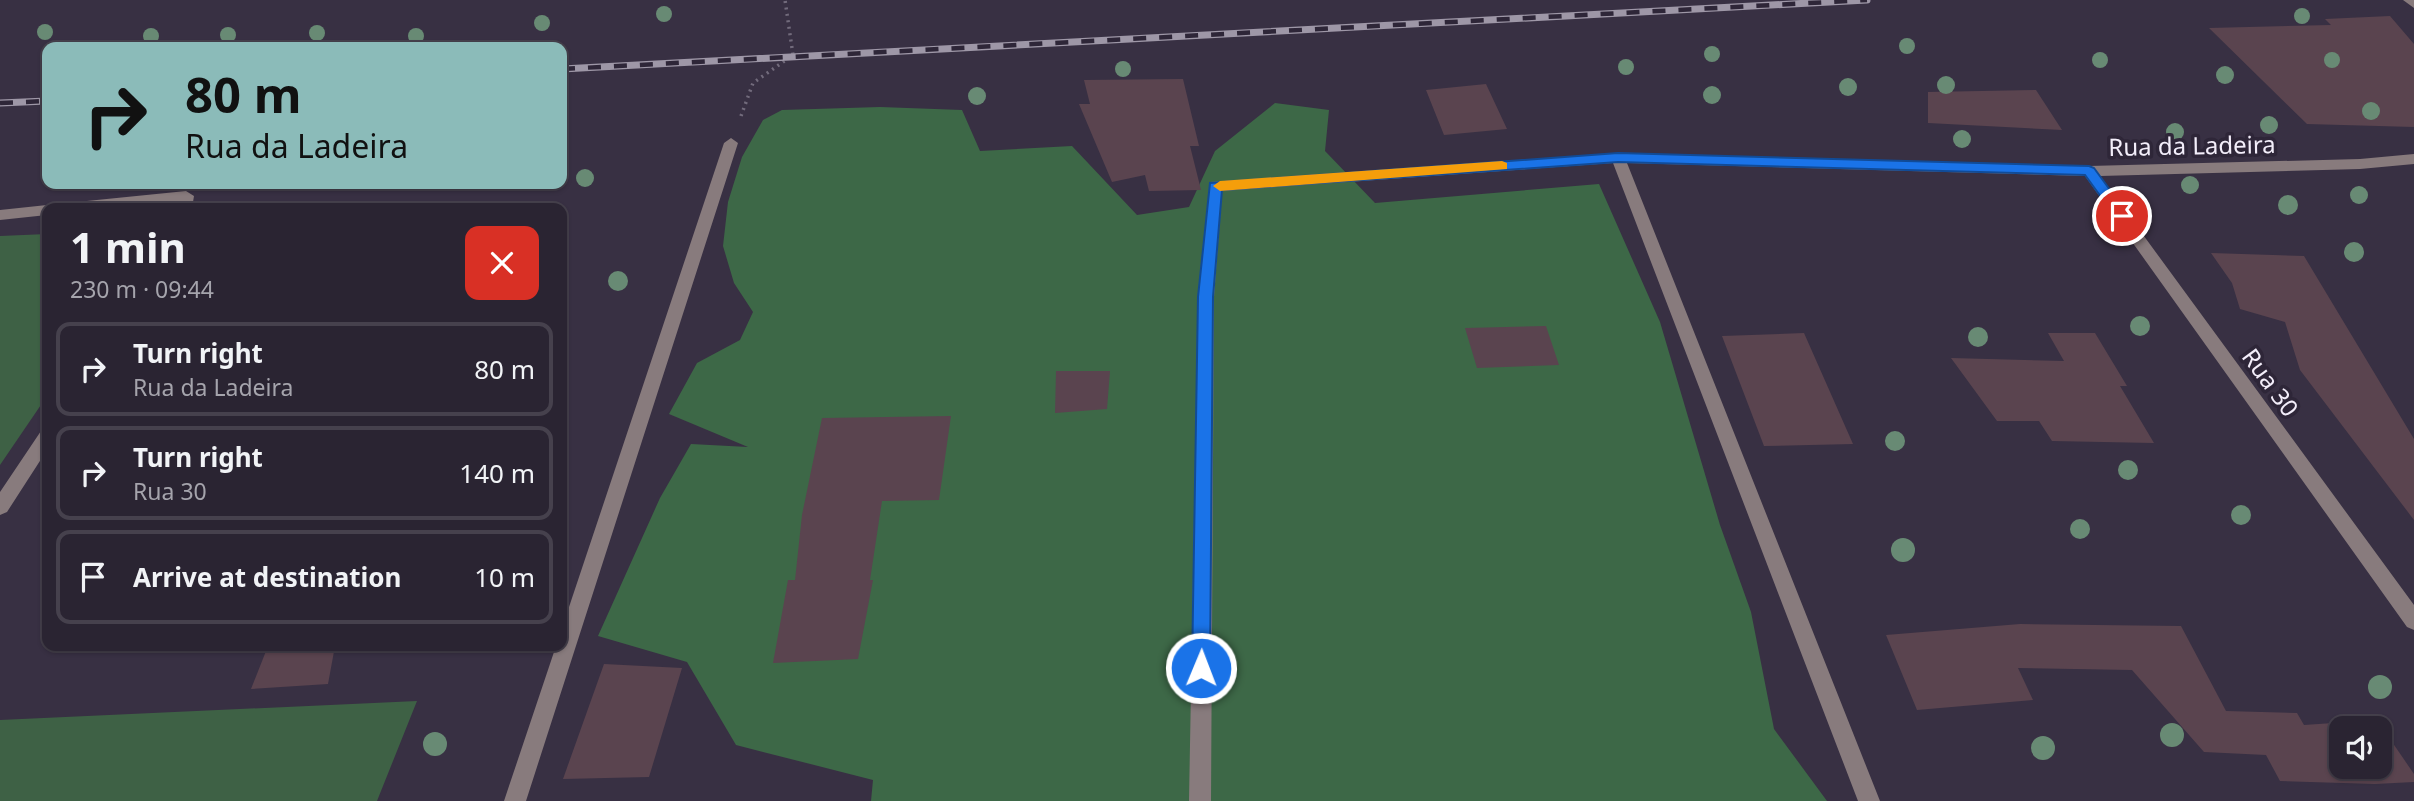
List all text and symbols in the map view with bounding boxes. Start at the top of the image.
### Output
text: 80 m [185,61,302,127]
icon: right [70,70,161,161]
text: Rua da Ladeira [185,124,408,167]
street label: Rua da Ladeira [2108,127,2276,163]
pin [2092,186,2152,246]
icon: arrive [2103,197,2141,235]
text: 1 min [70,218,186,275]
button: close [465,226,539,300]
text: 230 m · 09:44 [70,273,214,305]
text: Turn right [133,335,263,371]
street label: Rua 30 [2235,341,2307,423]
icon: right [74,350,112,388]
text: 80 m [474,351,535,387]
text: Rua da Ladeira [133,371,293,403]
text: Turn right [133,439,263,475]
icon: right [74,454,112,492]
text: 140 m [459,455,535,491]
text: Rua 30 [133,475,207,507]
icon: arrive [74,558,112,596]
text: Arrive at destination [133,559,402,595]
text: 10 m [474,559,535,595]
position arrow [1164,631,1238,705]
map controls [2329,716,2392,779]
button: sound [2329,716,2392,779]

